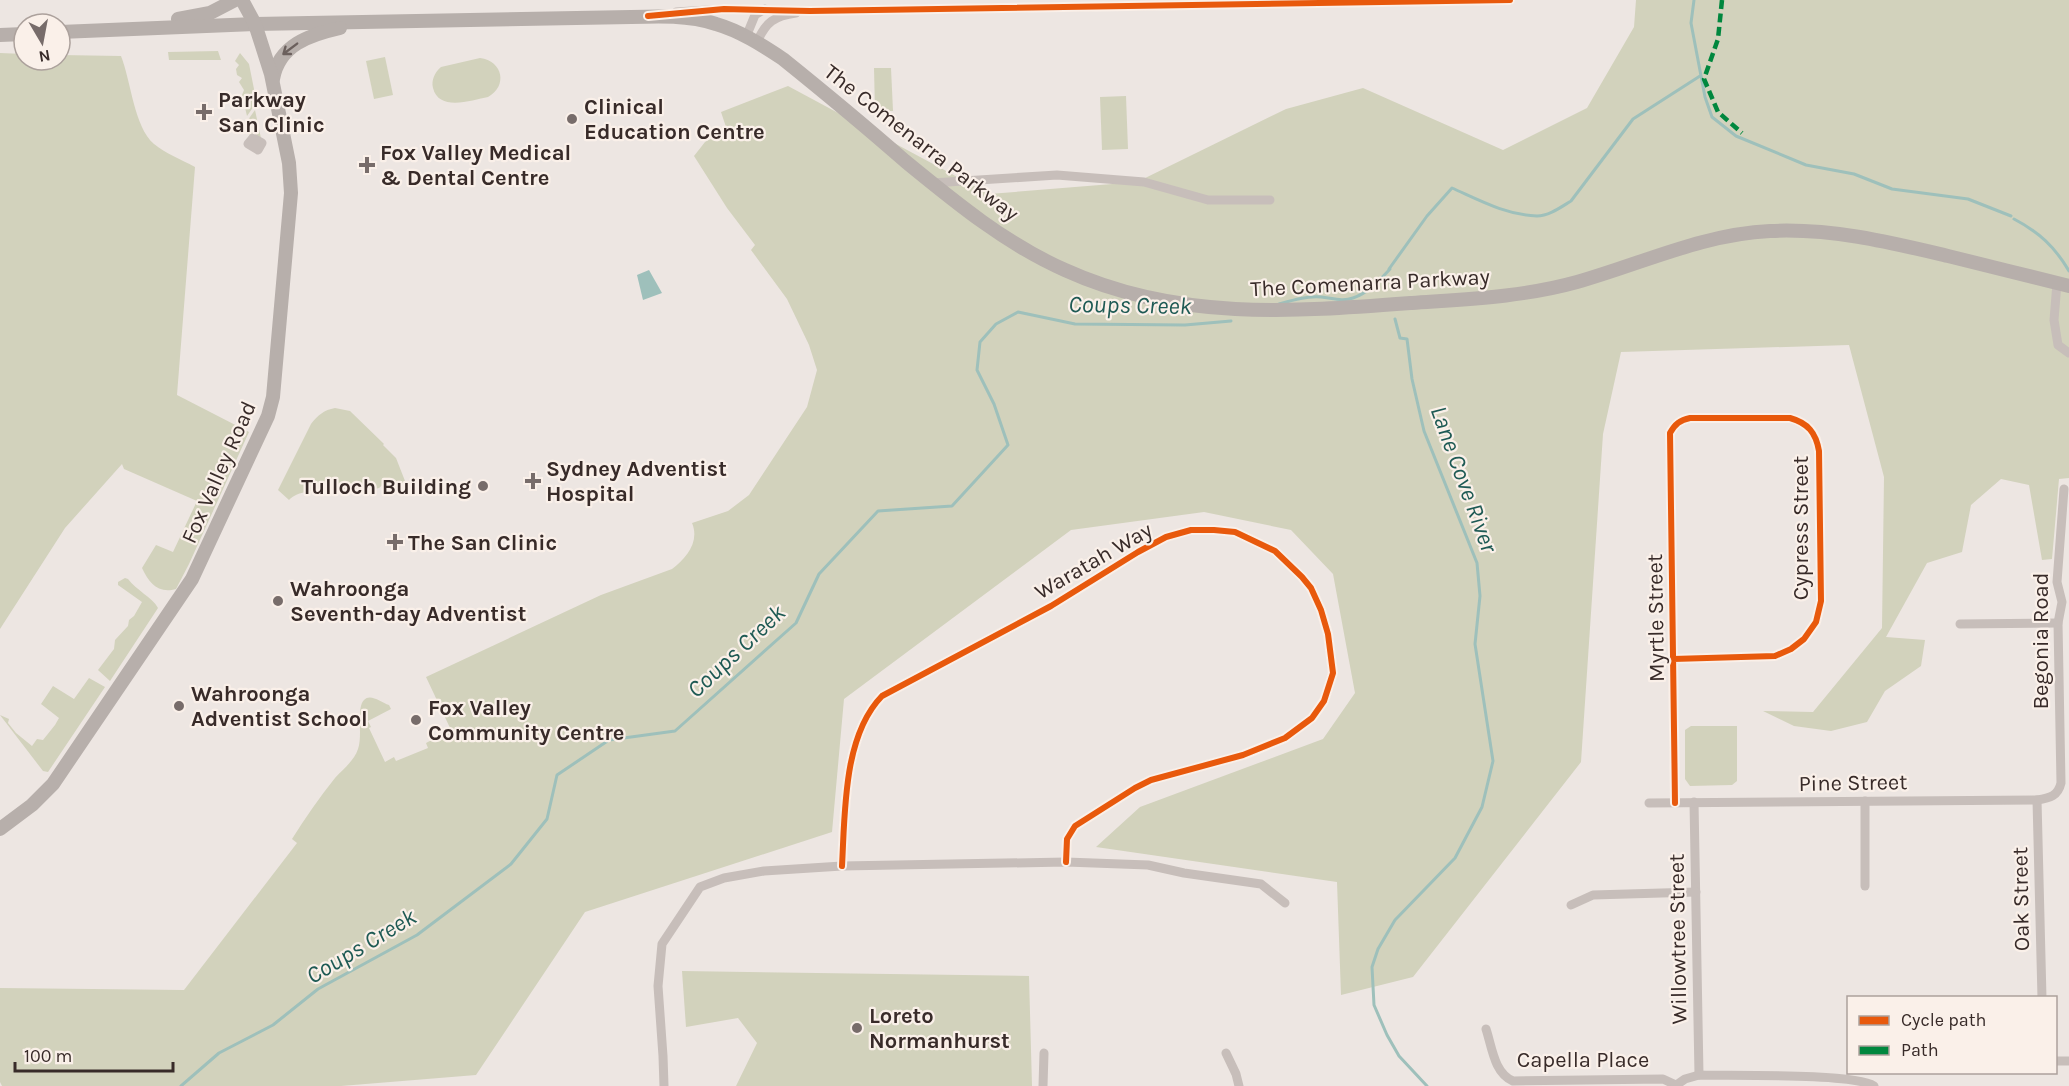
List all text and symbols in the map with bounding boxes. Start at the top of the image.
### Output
north arrow [12,12,72,72]
one-way arrow [283,43,299,55]
text: N [37,46,52,67]
street label: The Comenarra Parkway [819,59,1024,227]
place label: Parkway San Clinic [218,87,325,138]
place label: Clinical Education Centre [584,94,765,145]
marker: Parkway San Clinic [195,103,213,121]
marker: Clinical Education Centre [565,112,579,126]
place label: Fox Valley Medical & Dental Centre [380,140,571,191]
marker: Fox Valley Medical & Dental Centre [358,156,376,174]
street label: The Comenarra Parkway [1250,264,1490,302]
water label: Coups Creek [1068,290,1193,320]
street label: Fox Valley Road [176,397,262,548]
water label: Lane Cove River [1425,402,1504,557]
place label: Sydney Adventist Hospital [546,456,727,507]
street label: Cypress Street [1788,456,1814,600]
marker: Sydney Adventist Hospital [524,472,542,490]
place label: Tulloch Building [301,474,471,500]
marker: Tulloch Building [476,479,490,493]
street label: Waratah Way [1030,517,1157,605]
place label: The San Clinic [408,530,557,556]
marker: The San Clinic [386,533,404,551]
street label: Myrtle Street [1642,554,1670,682]
street label: Begonia Road [2028,572,2054,710]
place label: Wahroonga Seventh-day Adventist [290,576,527,627]
marker: Wahroonga Seventh-day Adventist [271,594,285,608]
water label: Coups Creek [681,598,791,703]
place label: Wahroonga Adventist School [191,681,368,732]
place label: Fox Valley Community Centre [428,695,624,746]
marker: Wahroonga Adventist School [172,699,186,713]
marker: Fox Valley Community Centre [409,713,423,727]
street label: Pine Street [1798,769,1908,797]
street label: Oak Street [2007,847,2035,951]
street label: Willowtree Street [1664,853,1692,1025]
water label: Coups Creek [301,902,422,990]
legend [1847,996,2057,1074]
place label: Loreto Normanhurst [869,1003,1010,1054]
text: Cycle path [1901,1009,1986,1031]
marker: Loreto Normanhurst [850,1021,864,1035]
scale bar [15,1035,172,1073]
text: Path [1901,1039,1939,1061]
text: 100 m [24,1045,72,1067]
street label: Capella Place [1517,1047,1649,1073]

